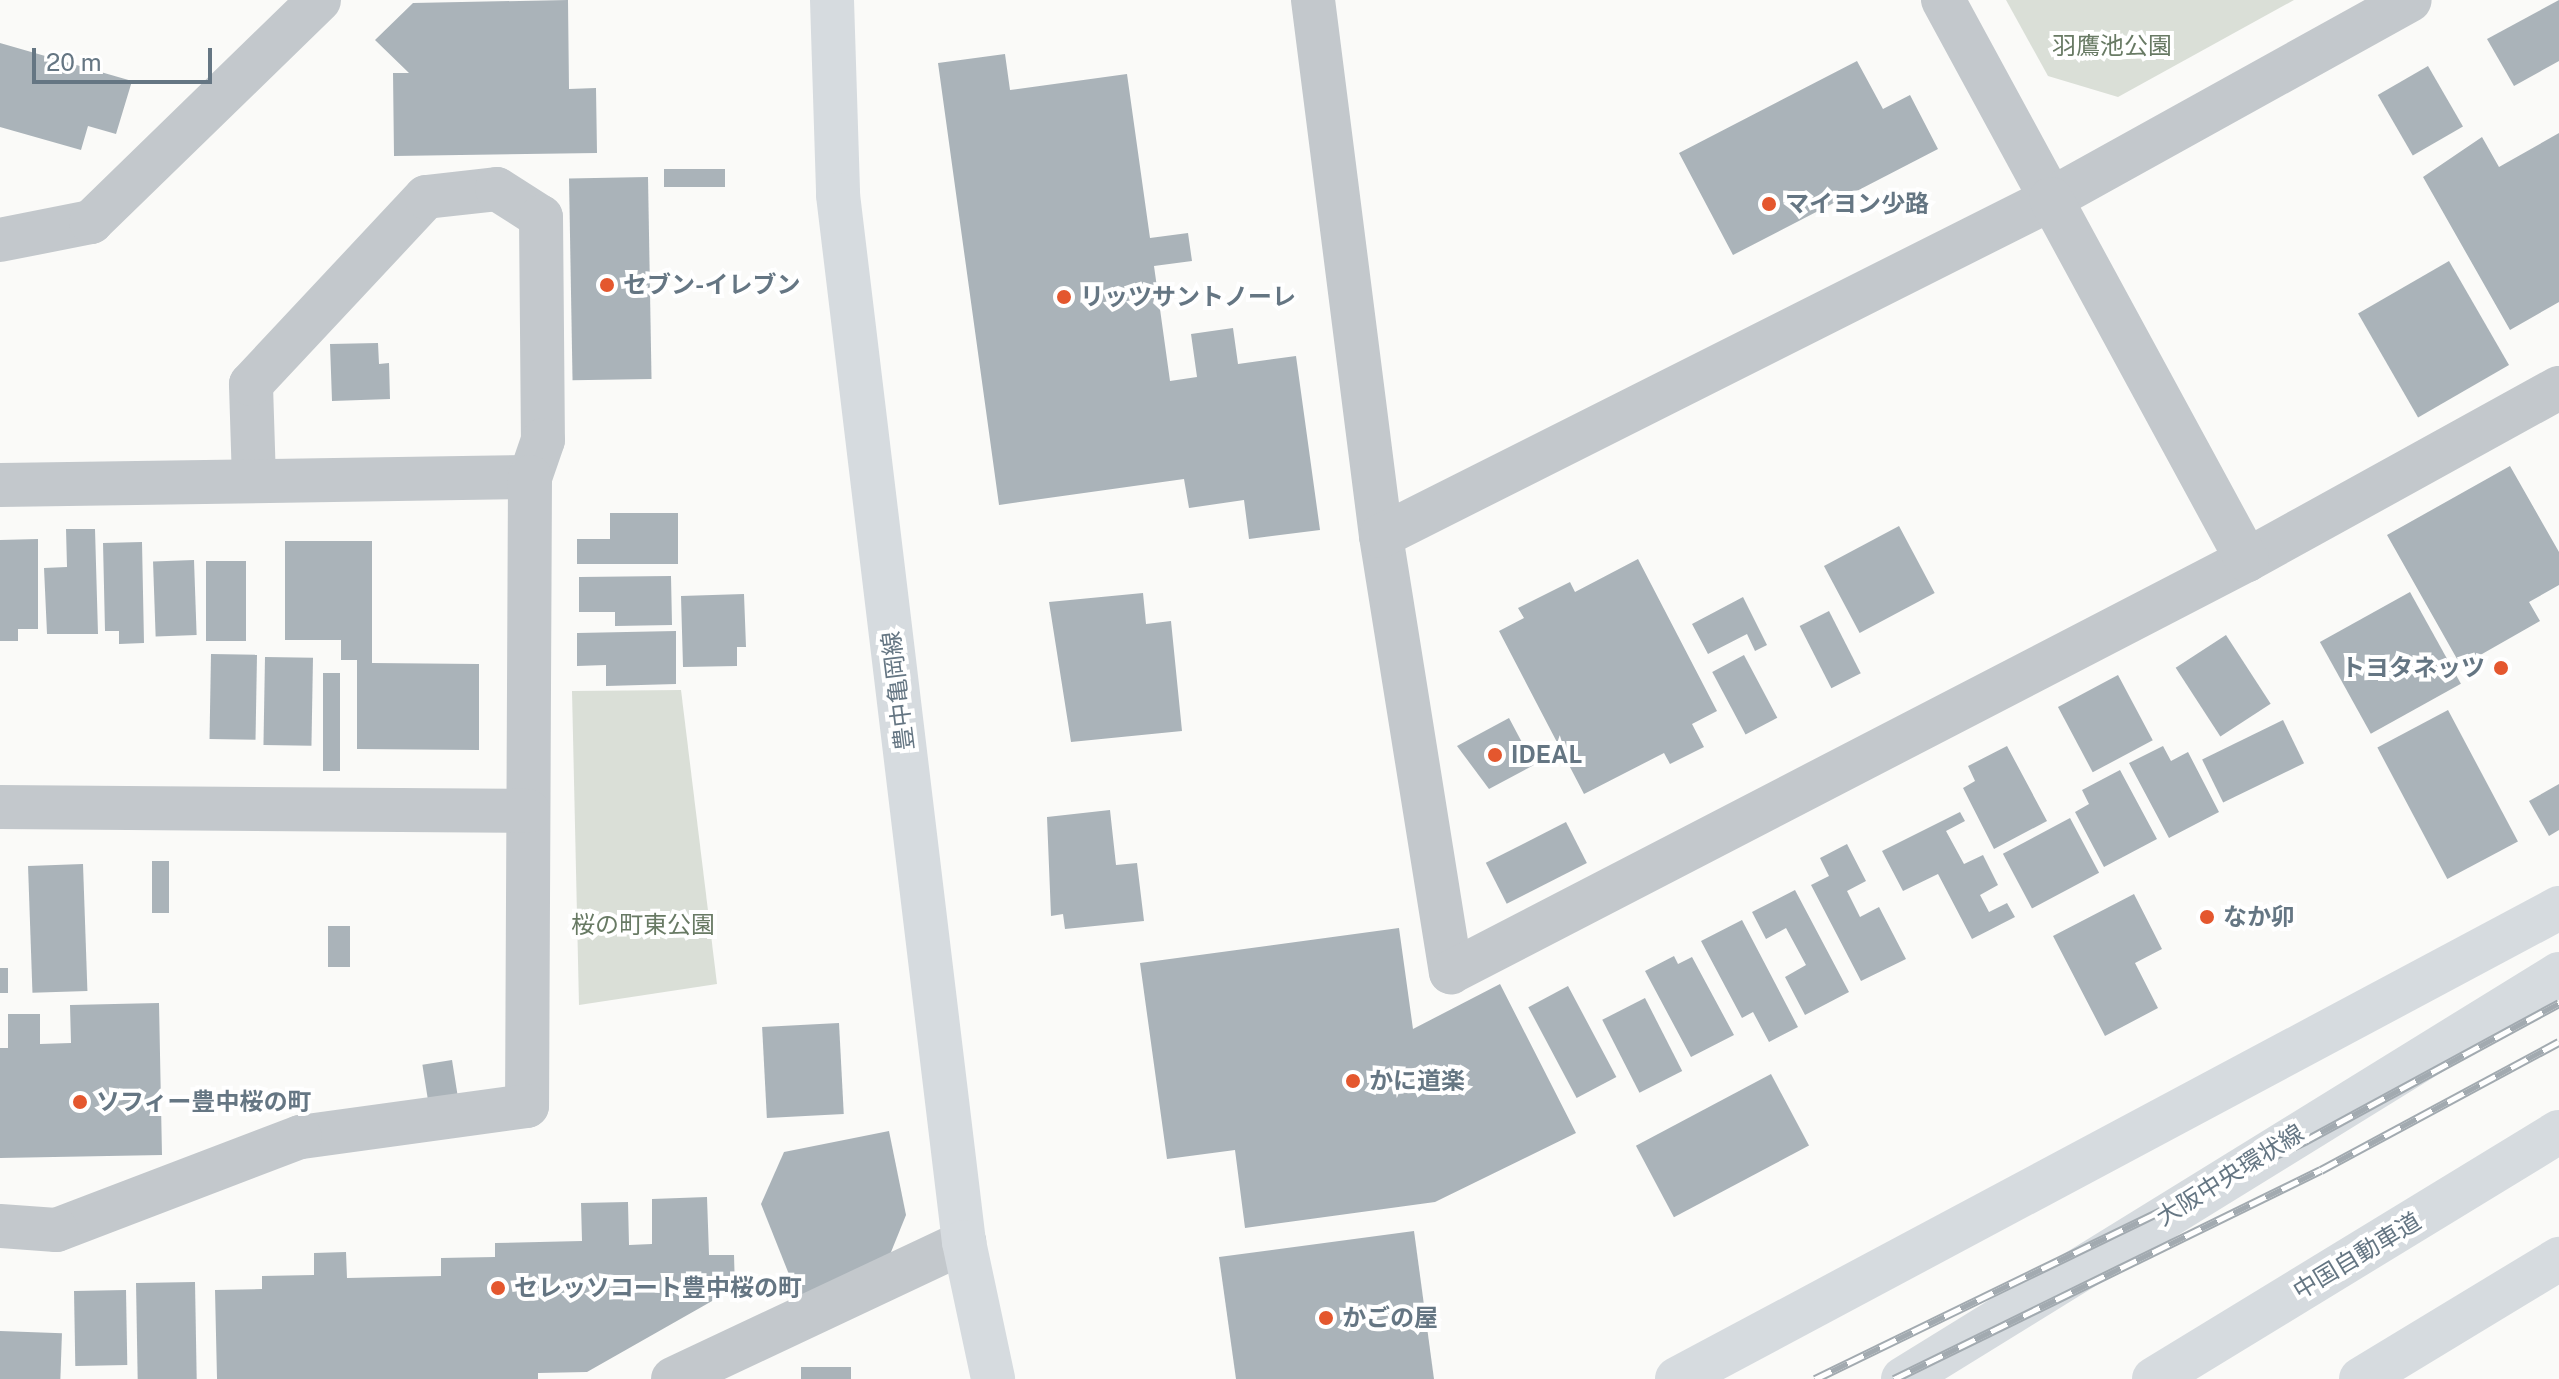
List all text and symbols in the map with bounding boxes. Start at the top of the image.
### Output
scale bar [36,32,216,82]
park label: 羽鷹池公園 [2052,32,2172,60]
text: 20 m [46,48,102,76]
place label: マイヨン少路 [1785,190,1929,218]
marker: マイヨン少路 [1760,195,1778,213]
place label: セブン-イレブン [623,271,800,299]
marker: セブン-イレブン [598,276,616,294]
place label: リッツサントノーレ [1080,283,1296,311]
marker: リッツサントノーレ [1055,288,1073,306]
street label: 豊中亀岡線 [876,630,920,752]
place label: トヨタネッツ [2341,654,2485,682]
marker: トヨタネッツ [2492,659,2510,677]
place label: IDEAL [1511,741,1582,769]
marker: IDEAL [1486,746,1504,764]
place label: なか卯 [2223,903,2295,931]
marker: なか卯 [2198,908,2216,926]
park label: 桜の町東公園 [571,911,715,939]
place label: かに道楽 [1369,1067,1465,1095]
marker: かに道楽 [1344,1072,1362,1090]
place label: ソフィー豊中桜の町 [96,1088,312,1116]
marker: ソフィー豊中桜の町 [71,1093,89,1111]
street label: 大阪中央環状線 [2151,1118,2309,1232]
street label: 中国自動車道 [2288,1207,2426,1305]
place label: セレッソコート豊中桜の町 [514,1274,802,1302]
marker: セレッソコート豊中桜の町 [489,1279,507,1297]
place label: かごの屋 [1342,1304,1438,1332]
marker: かごの屋 [1317,1309,1335,1327]

